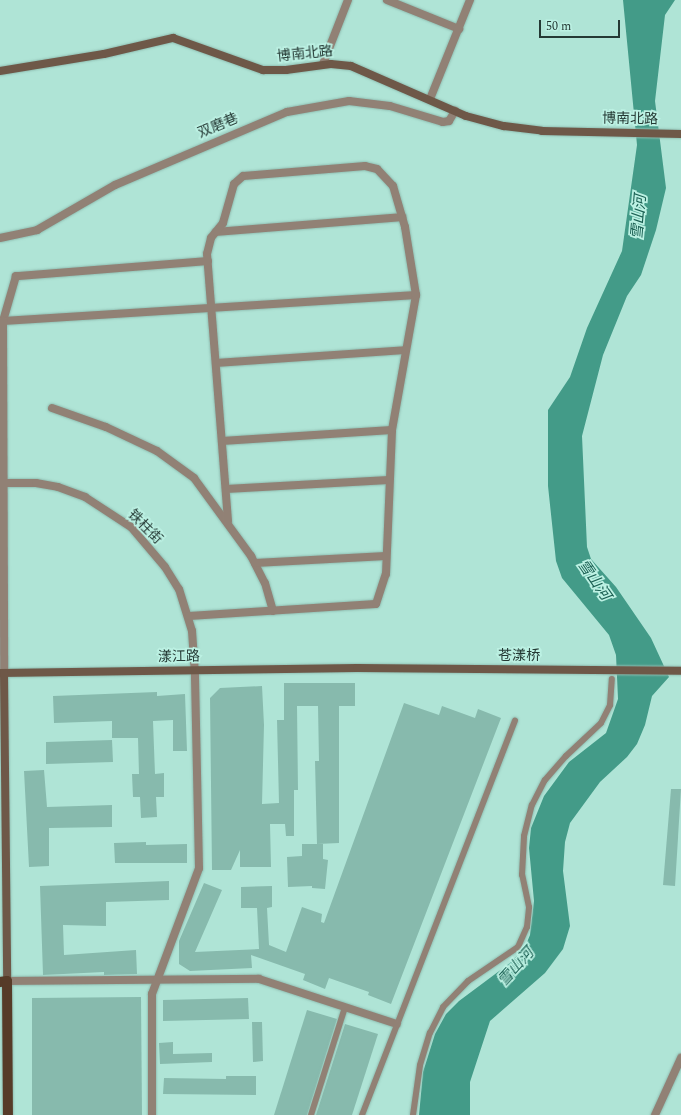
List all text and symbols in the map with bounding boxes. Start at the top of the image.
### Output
scale bar [541,12,622,38]
text: 50 m [546,17,571,36]
street label: 博南北路 [276,43,334,65]
street label: 双磨巷 [195,110,241,142]
street label: 博南北路 [602,110,658,128]
water label: 雪山河 [628,194,650,240]
street label: 铁柱街 [124,506,166,548]
water label: 雪山河 [574,556,614,604]
street label: 漾江路 [158,648,200,666]
street label: 苍漾桥 [498,648,540,664]
water label: 雪山河 [494,944,538,990]

